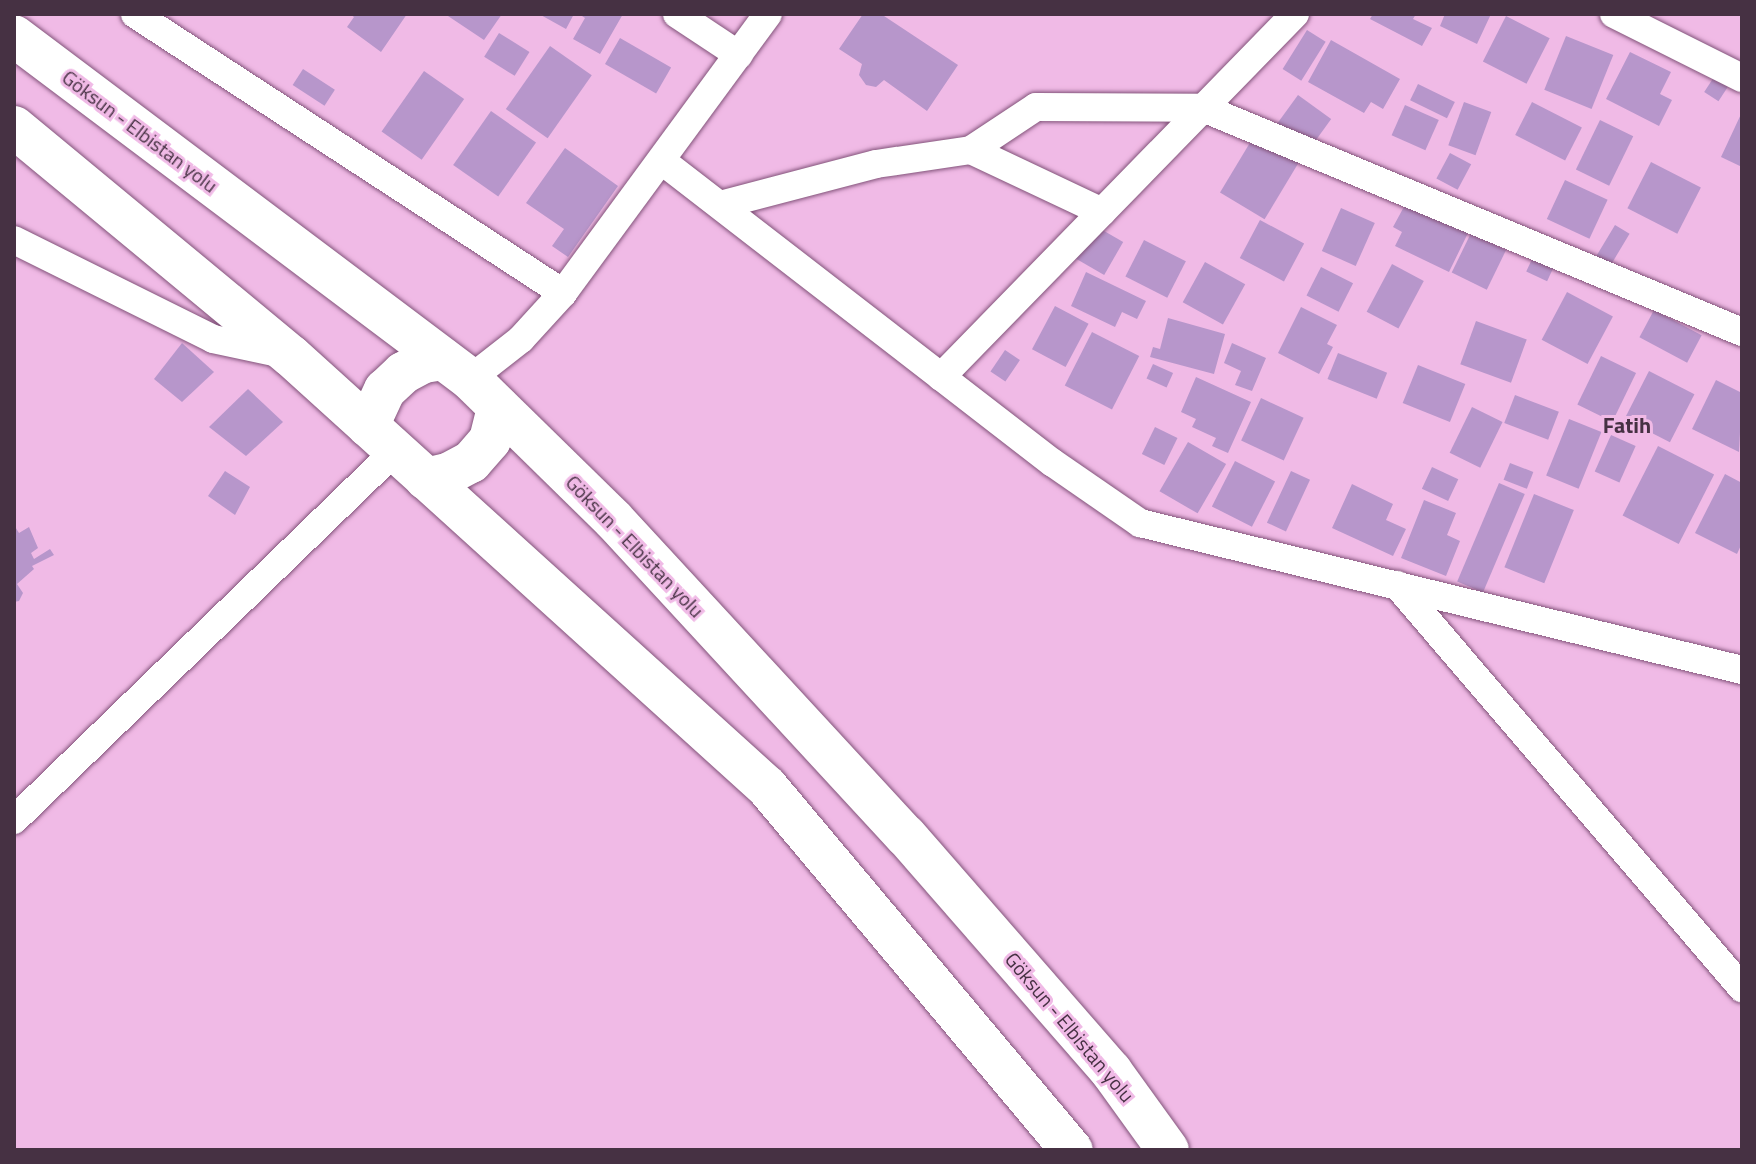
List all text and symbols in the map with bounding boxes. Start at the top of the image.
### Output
street label: Göksun - Elbistan yolu [58,65,222,197]
district label: Fatih [1603,413,1651,439]
street label: Göksun - Elbistan yolu [561,470,709,622]
street label: Göksun - Elbistan yolu [1000,947,1140,1107]

